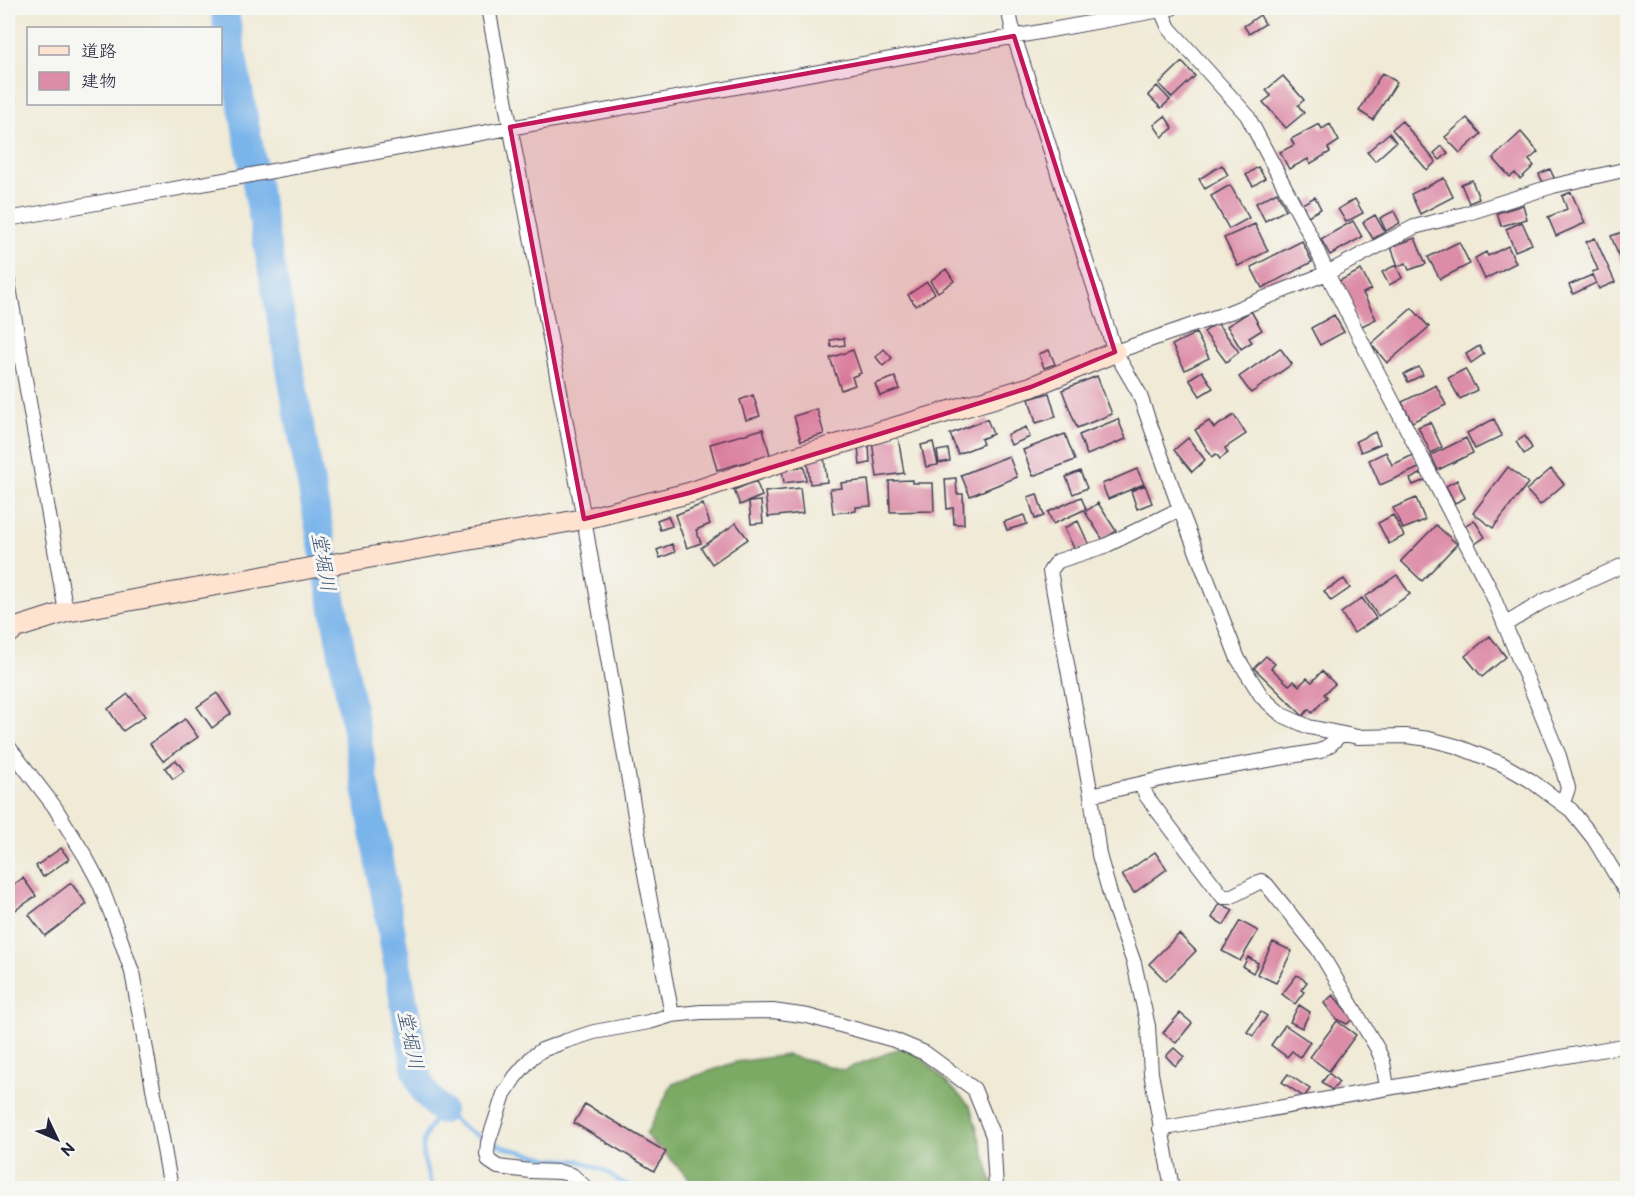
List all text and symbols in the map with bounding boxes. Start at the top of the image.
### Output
legend [27,27,222,105]
text: 道路 [81,41,117,62]
text: 建物 [81,71,117,92]
water label: 堂堀川 [306,531,340,594]
water label: 堂堀川 [392,1008,428,1072]
north arrow [27,1109,87,1169]
text: N [56,1137,78,1159]

